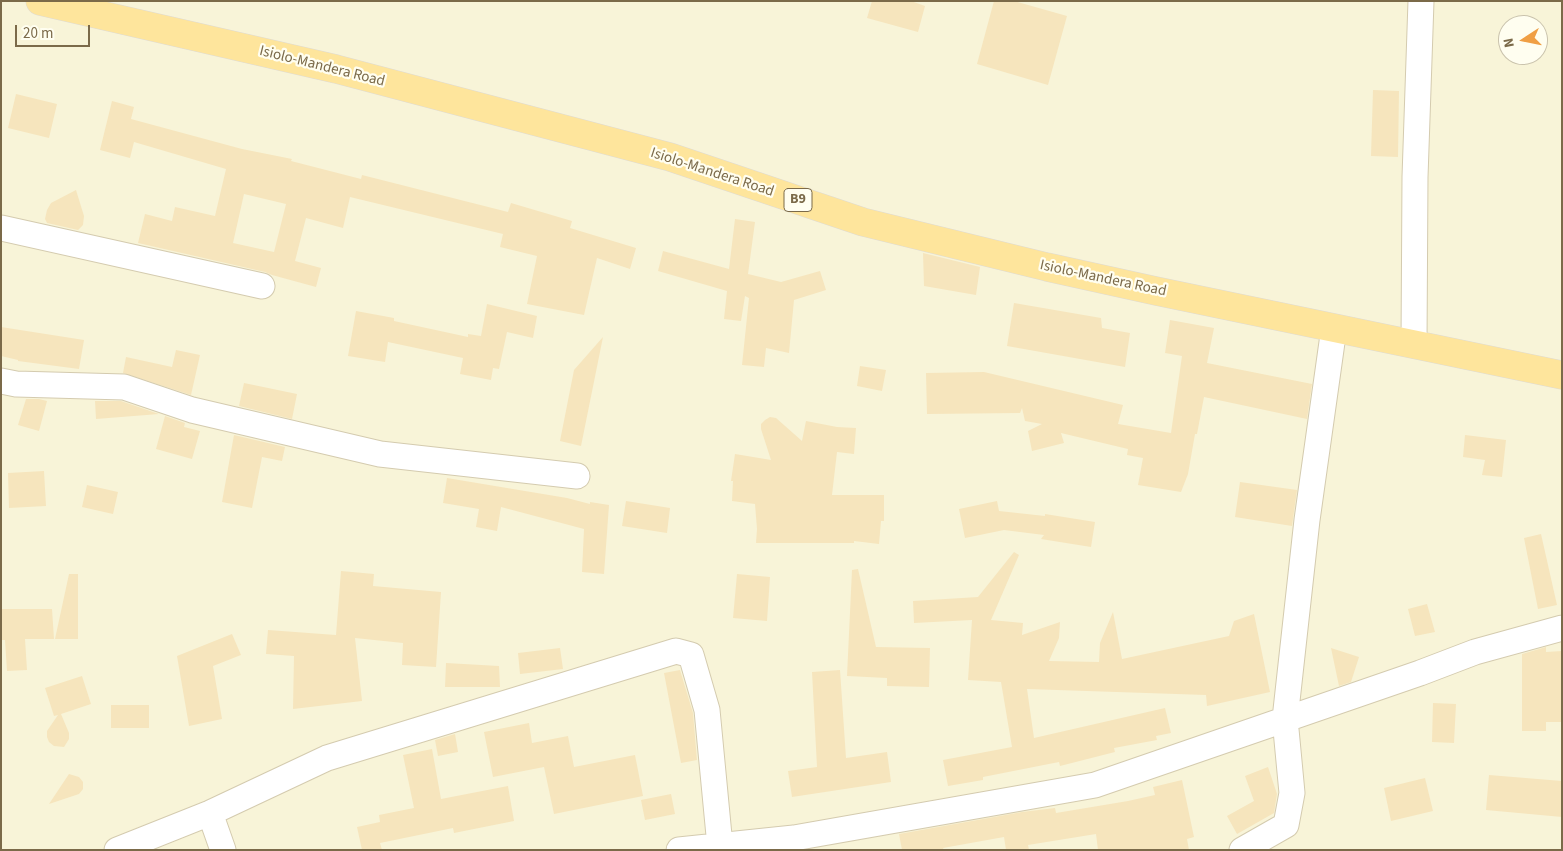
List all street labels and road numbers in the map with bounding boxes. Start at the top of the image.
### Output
street label: Isiolo-Mandera Road [257,43,387,91]
street label: Isiolo-Mandera Road [648,145,776,201]
road number: B9 [784,188,812,212]
street label: Isiolo-Mandera Road [1038,257,1168,301]

